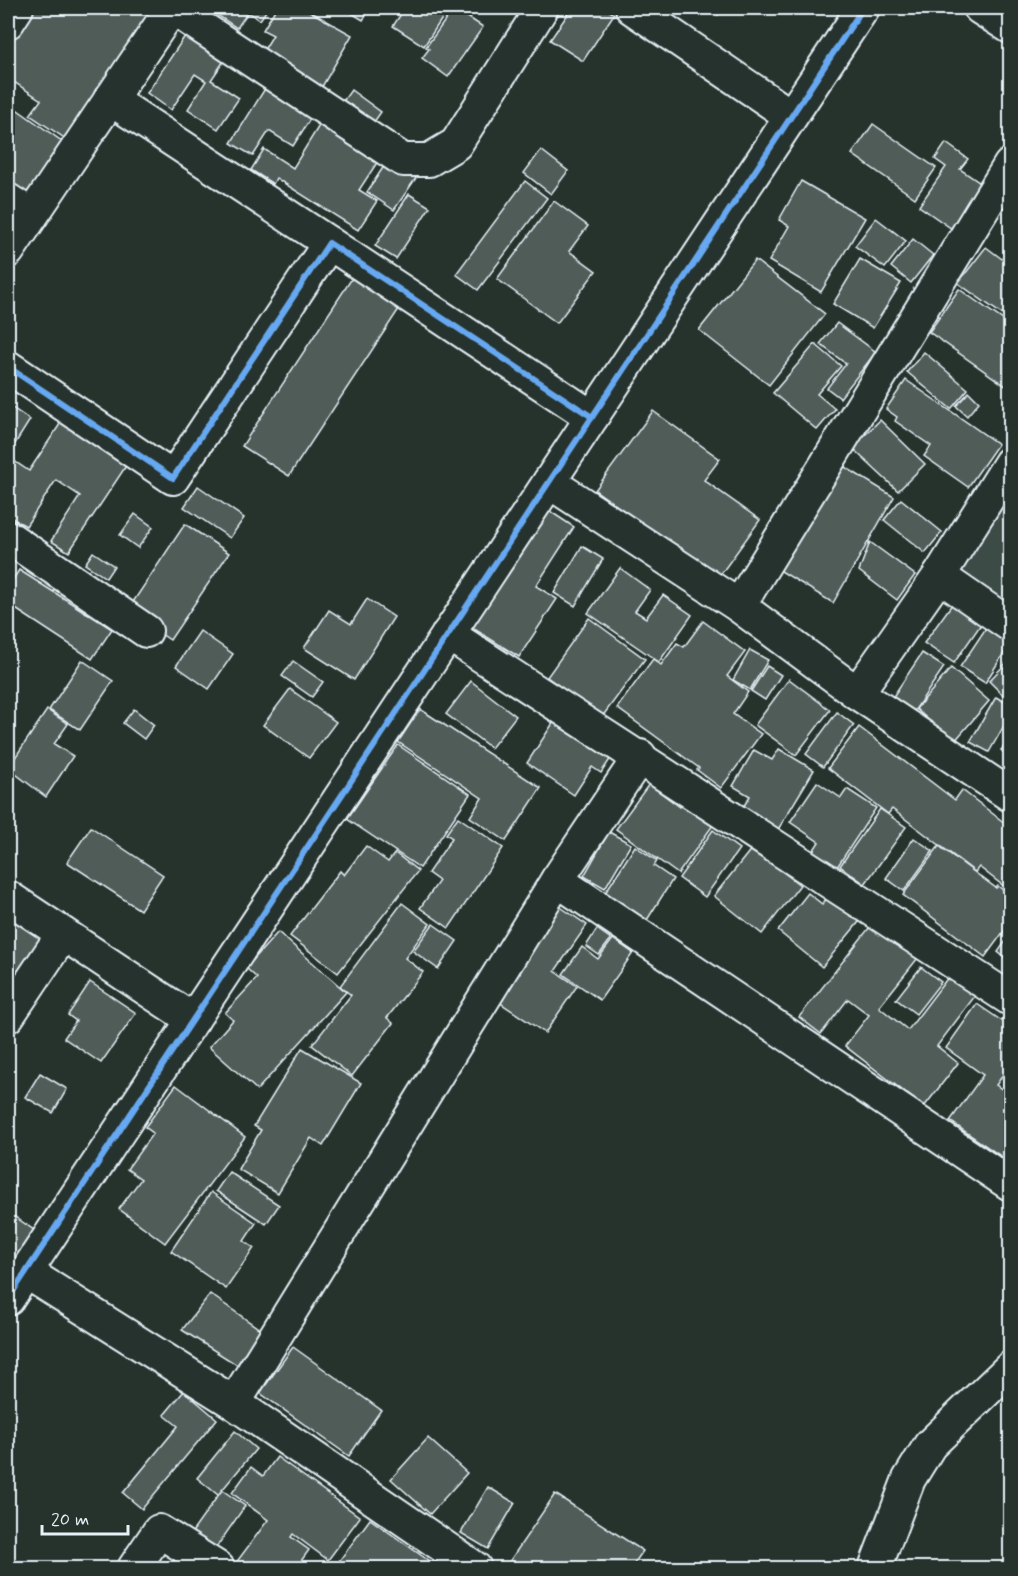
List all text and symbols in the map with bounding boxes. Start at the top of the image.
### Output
scale bar [42,1498,128,1536]
text: 20 m [51,1508,89,1532]

